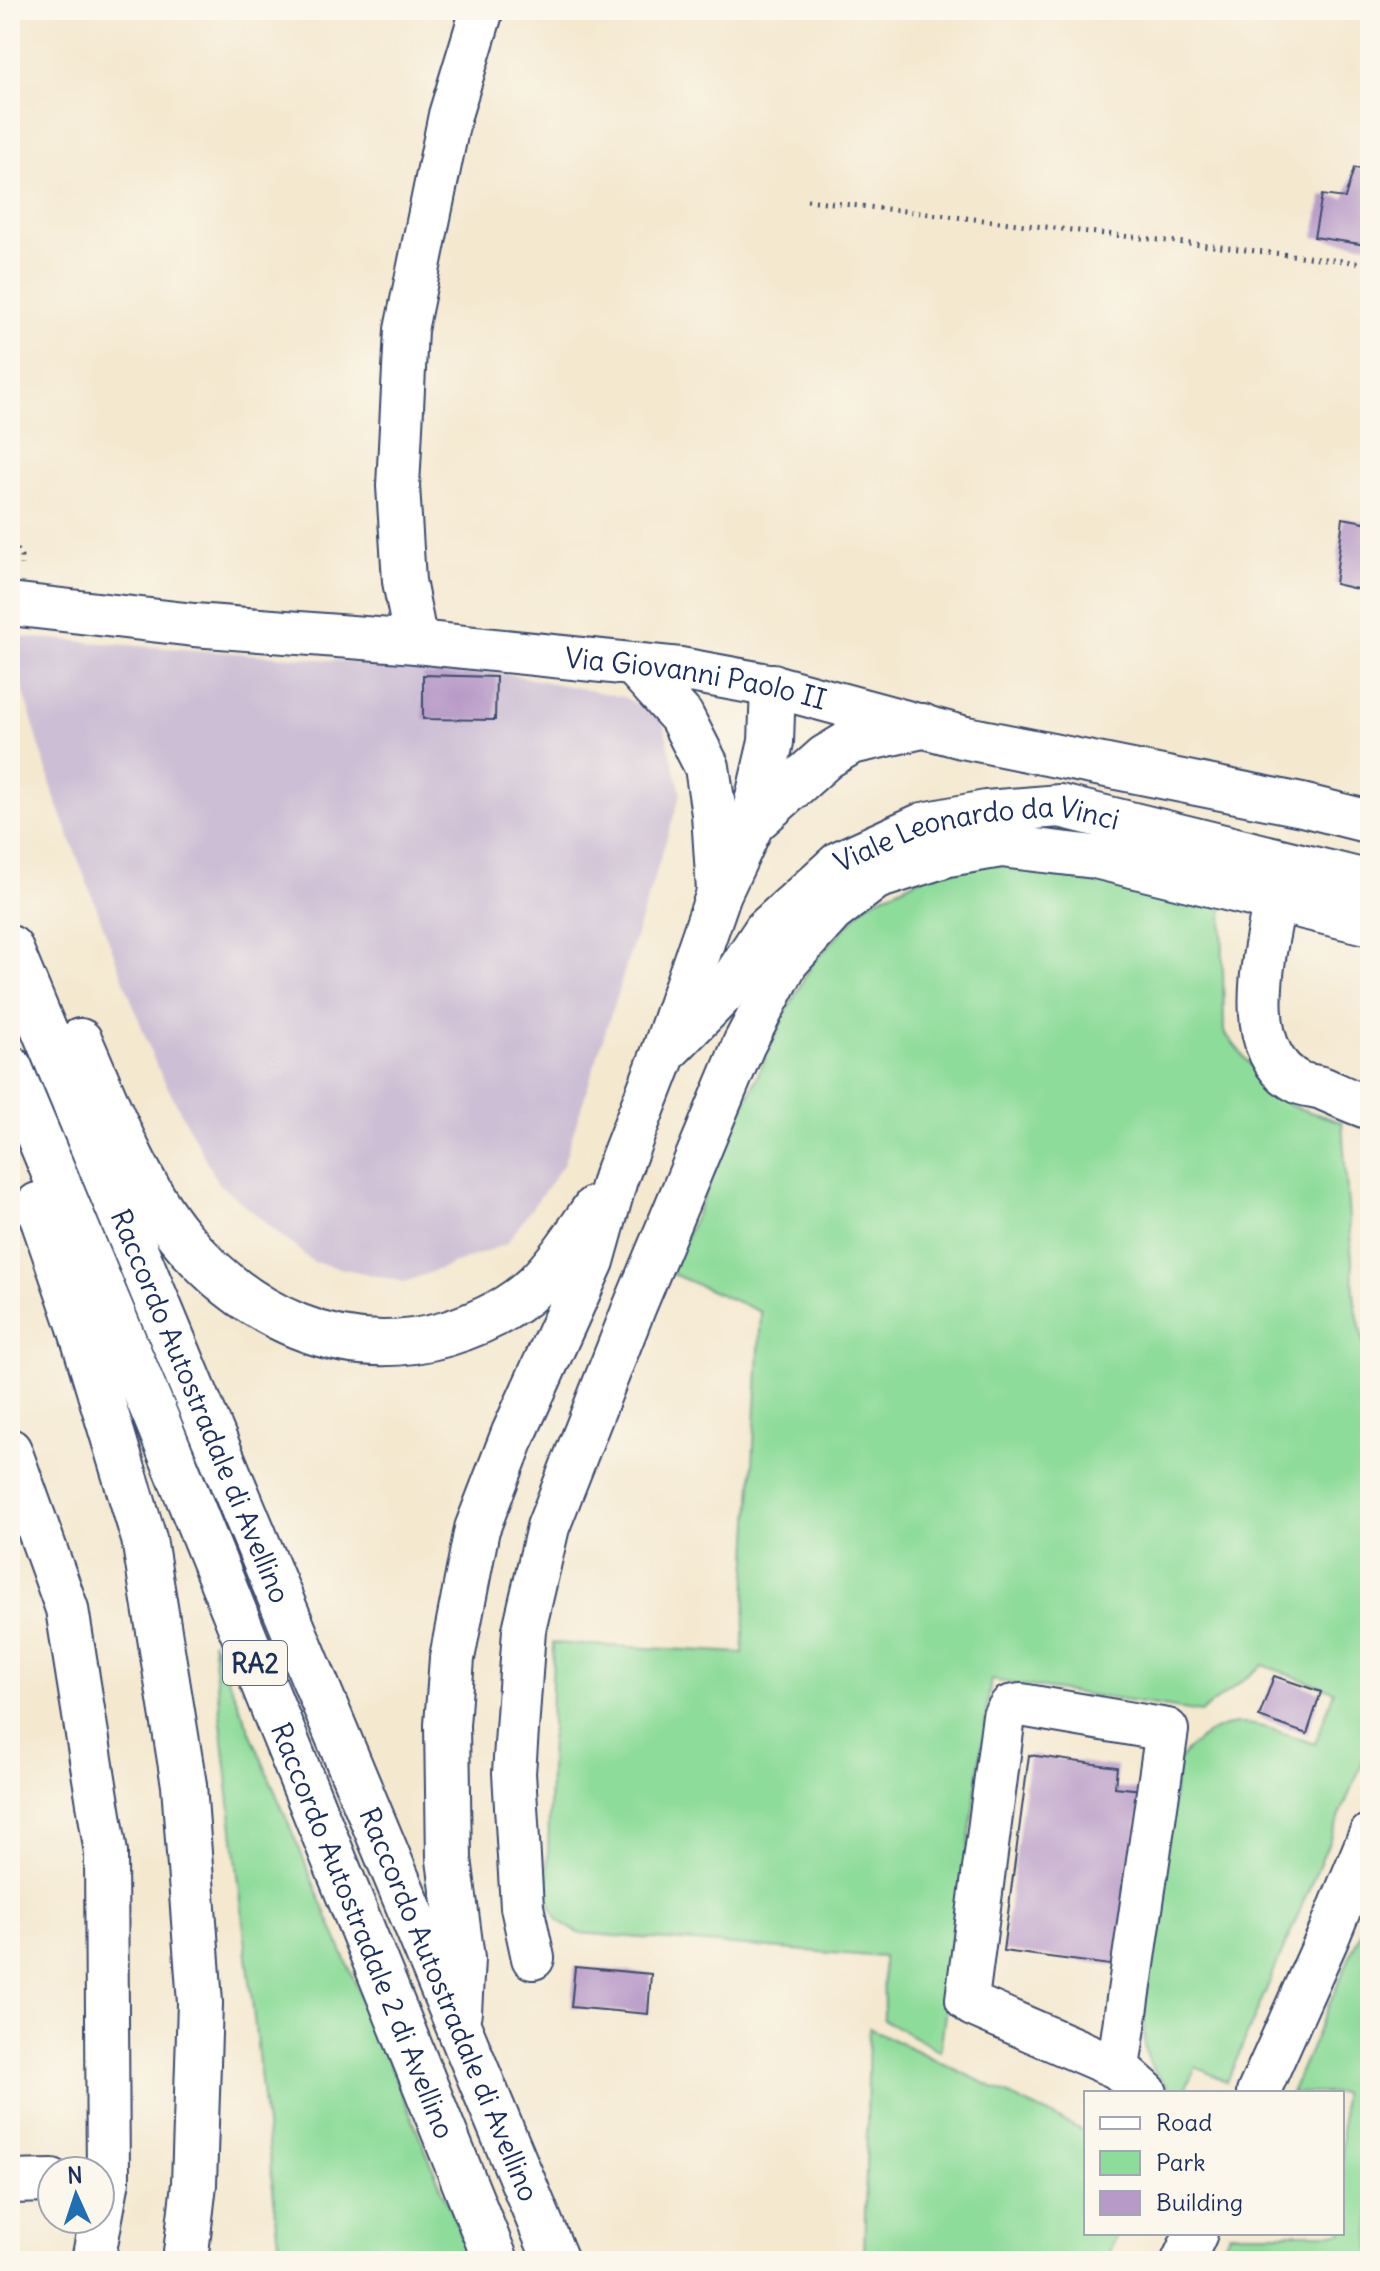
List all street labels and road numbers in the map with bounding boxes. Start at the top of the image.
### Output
street label: Via Giovanni Paolo II [563,639,830,718]
street label: Viale Leonardo da Vinci [828,788,1123,880]
street label: Raccordo Autostradale di Avellino [103,1204,298,1608]
road number: RA2 [223,1641,287,1685]
street label: Raccordo Autostradale 2 di Avellino [263,1717,463,2144]
street label: Raccordo Autostradale di Avellino [351,1802,547,2207]

